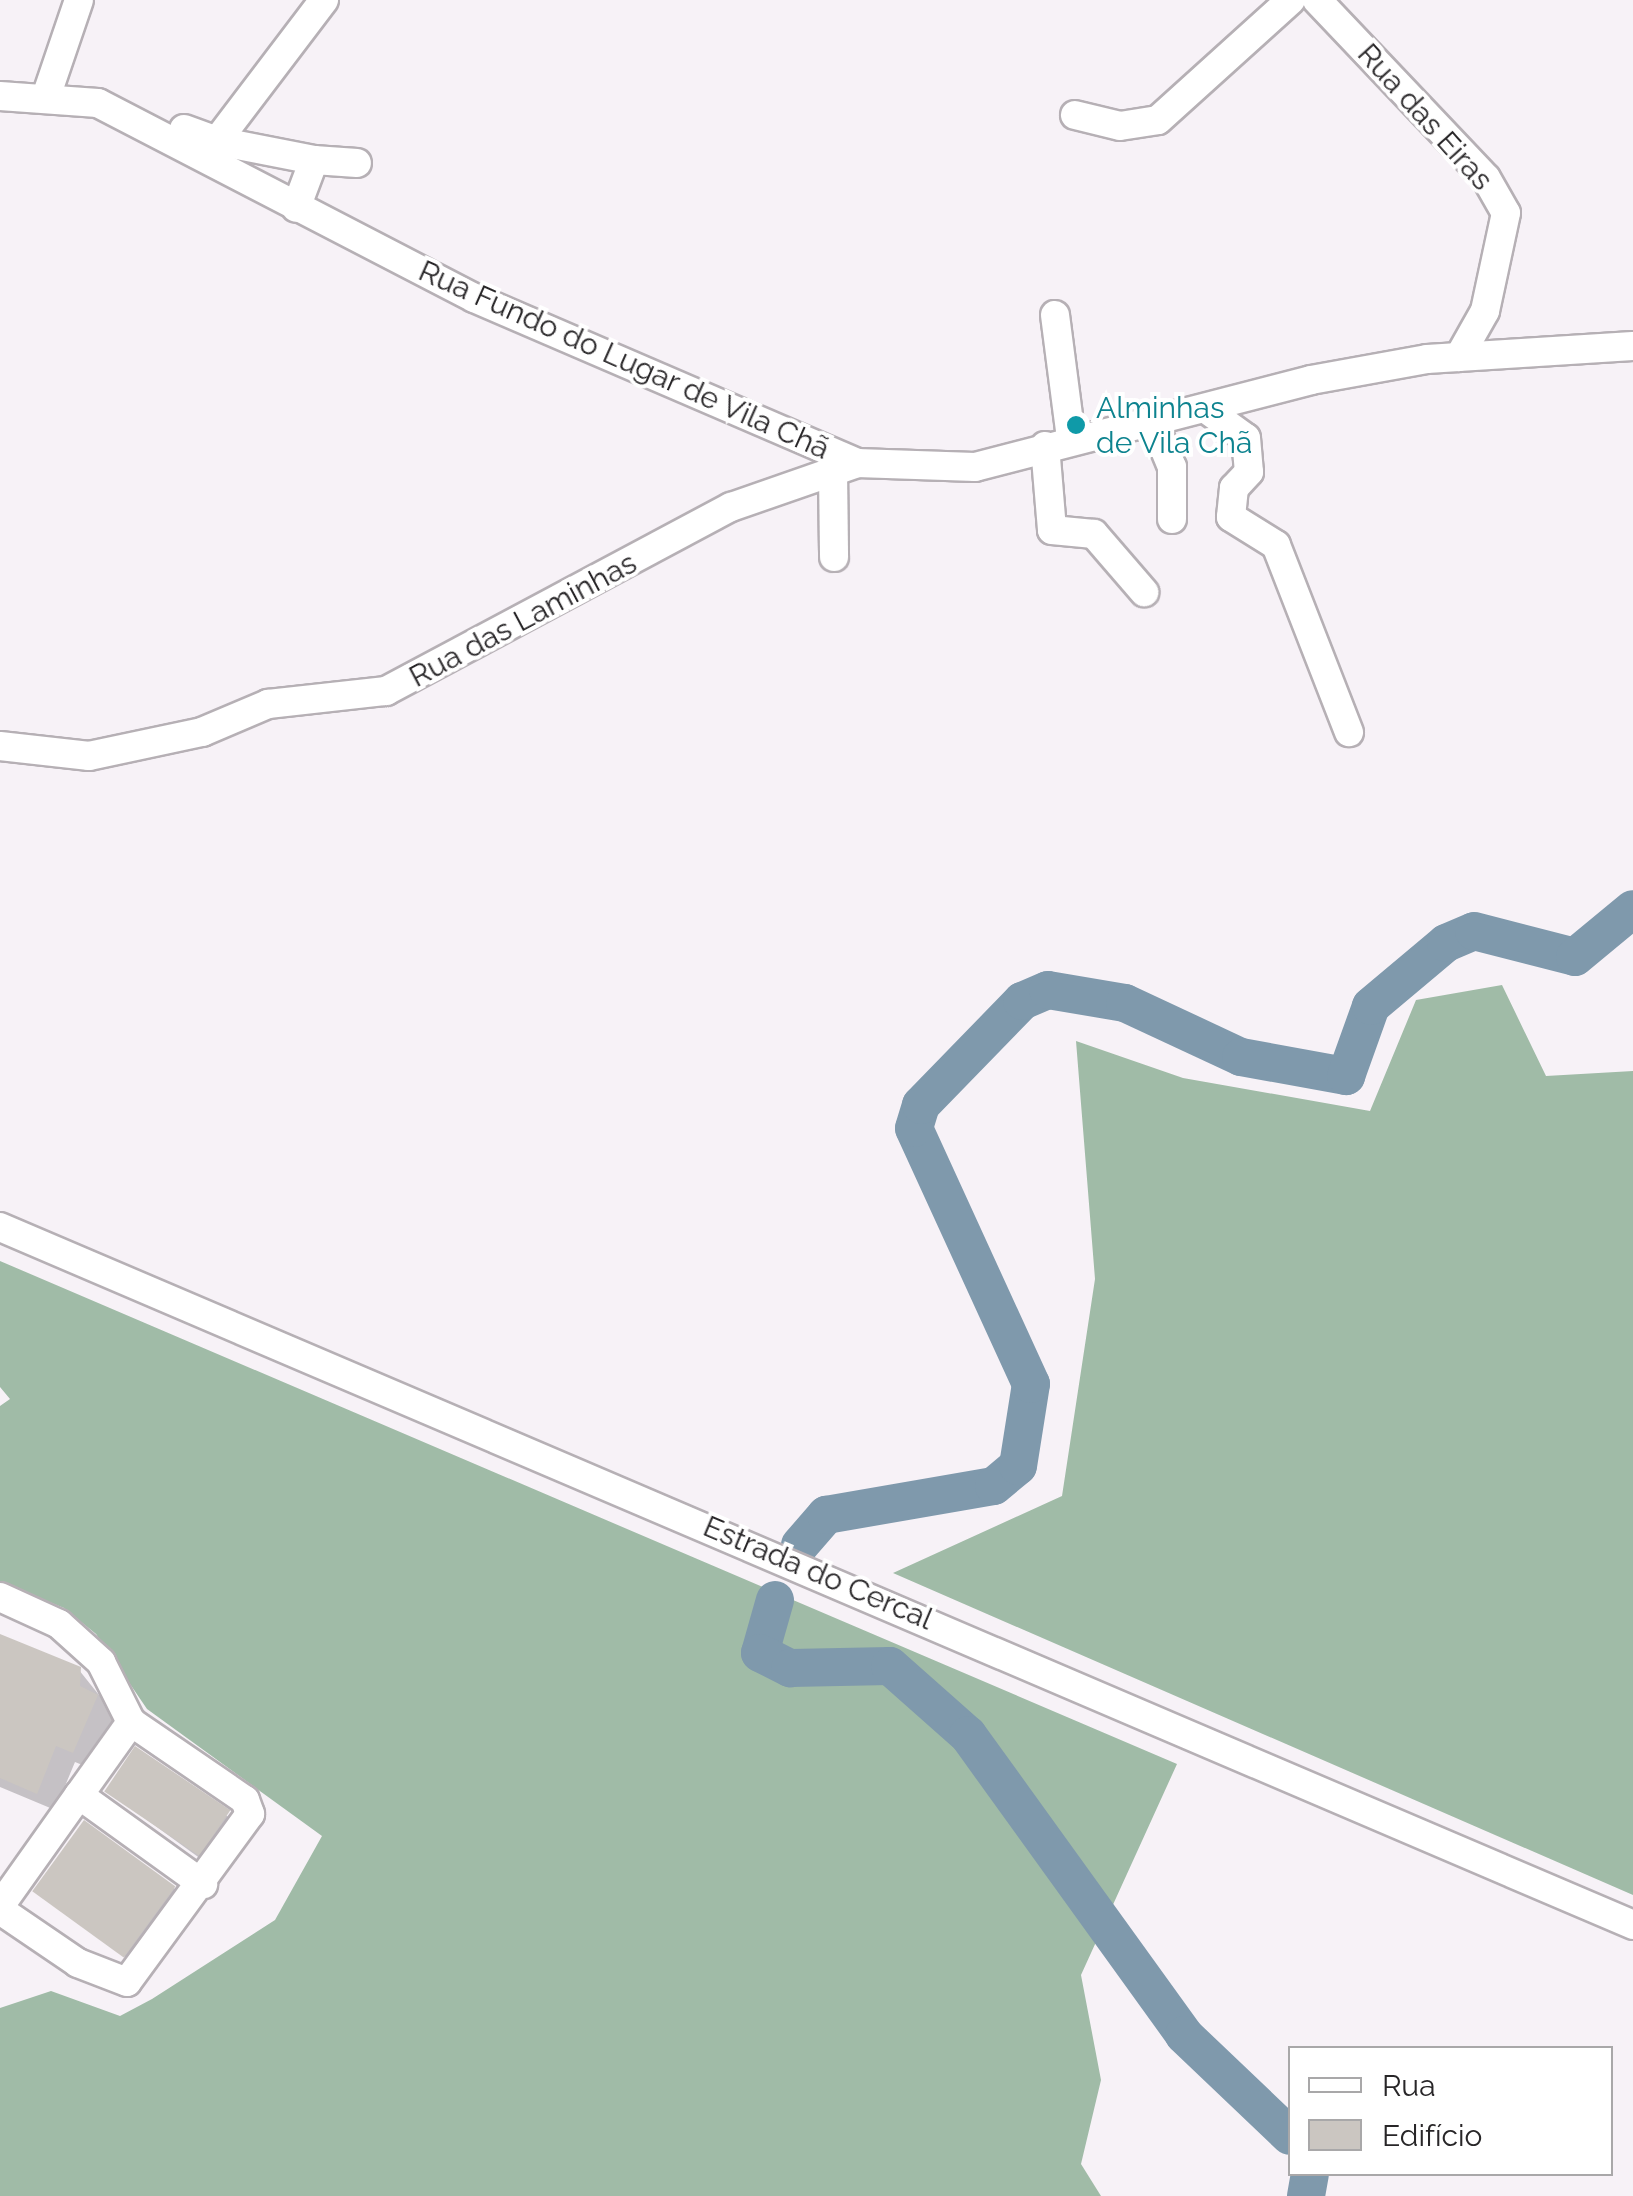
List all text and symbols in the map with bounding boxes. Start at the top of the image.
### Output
street label: Rua das Eiras [1350,36,1500,198]
street label: Rua Fundo do Lugar de Vila Chã [412,253,836,467]
place label: Alminhas de Vila Chã [1096,390,1253,460]
marker: Alminhas de Vila Chã [1065,414,1087,436]
street label: Rua das Laminhas [403,545,643,695]
street label: Estrada do Cercal [698,1508,938,1638]
legend [1288,2046,1613,2176]
text: Rua [1382,2068,1436,2103]
text: Edifício [1382,2118,1482,2153]

